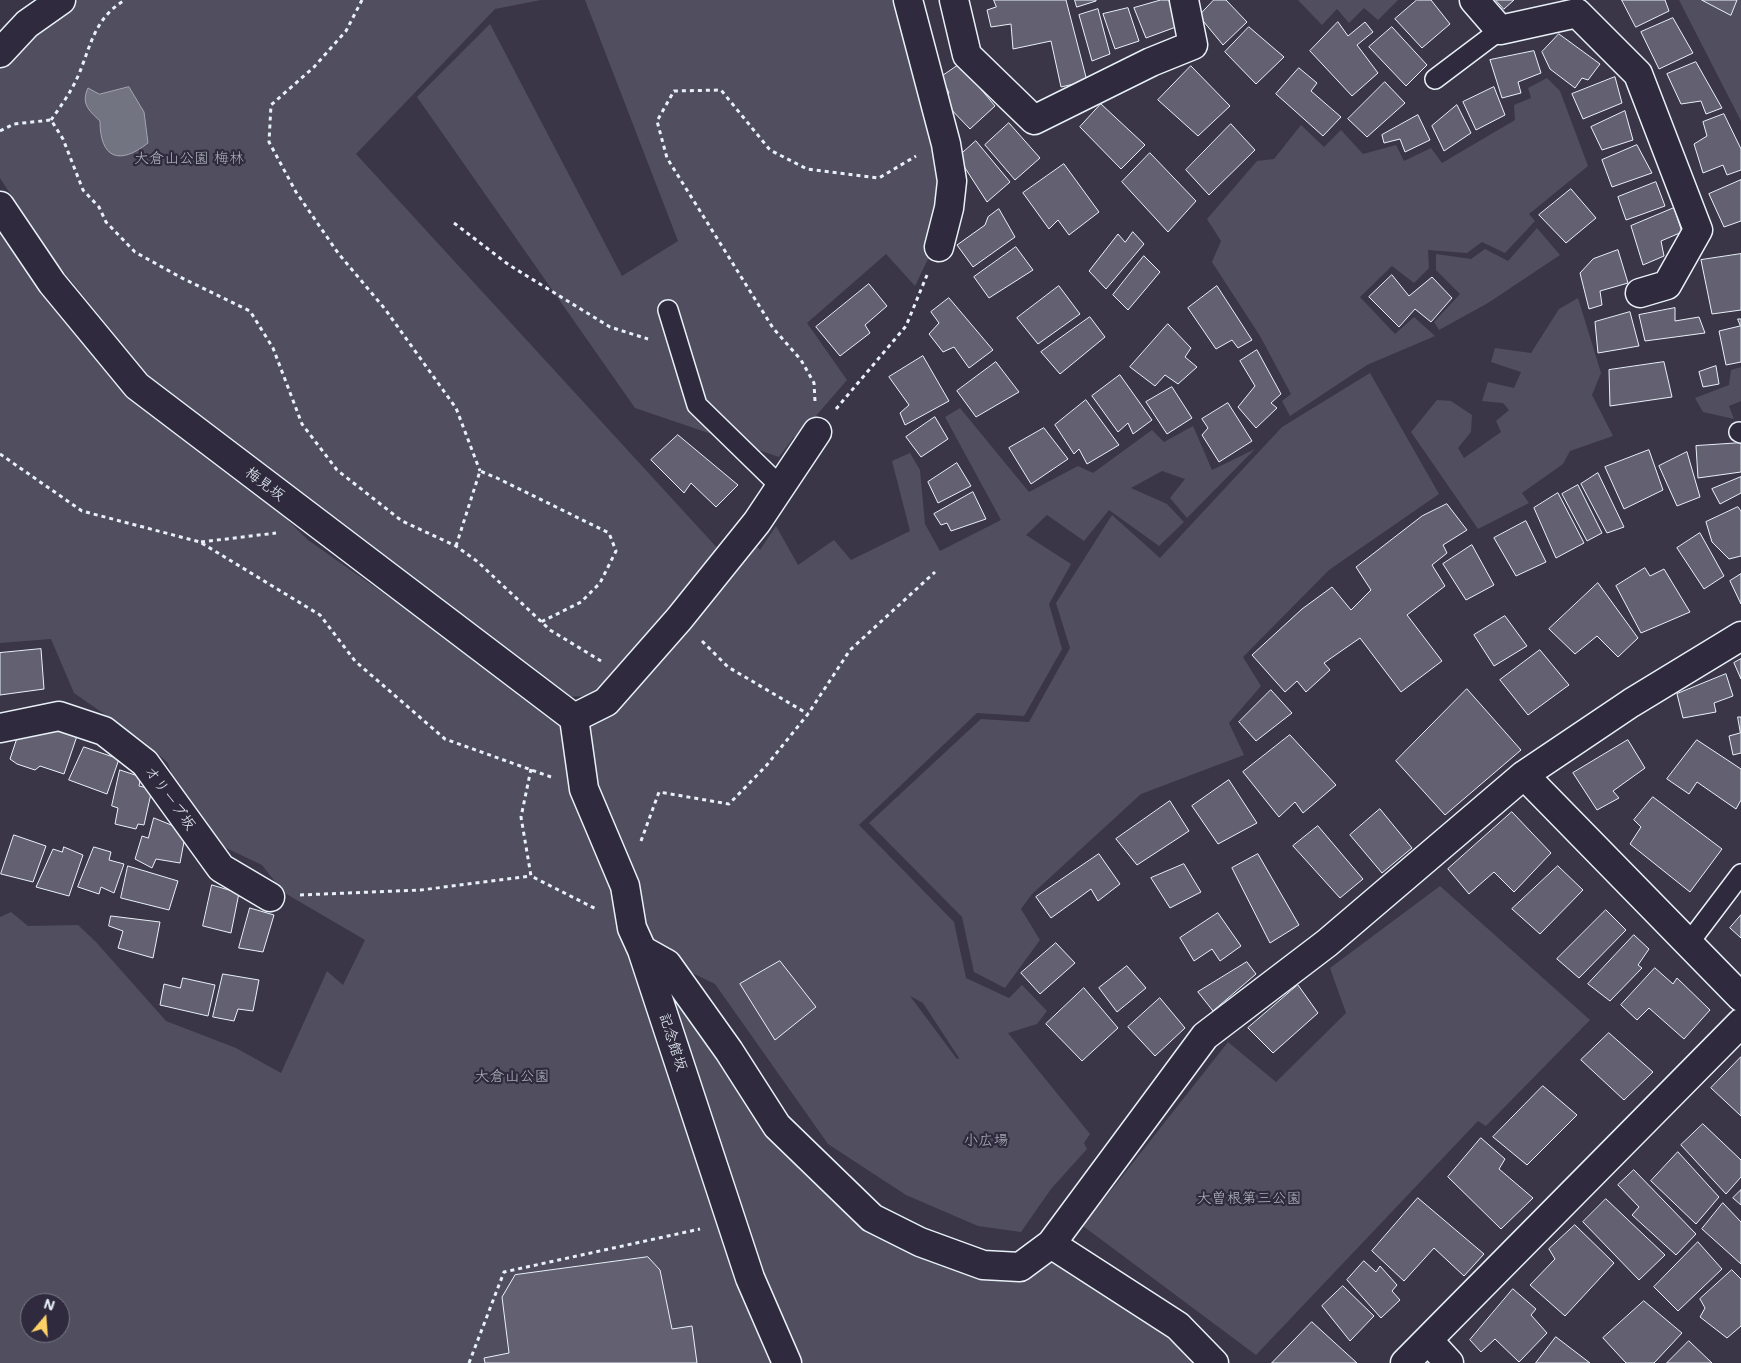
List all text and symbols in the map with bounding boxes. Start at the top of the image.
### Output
park label: 大倉山公園 梅林 [134,149,244,167]
street label: 梅見坂 [242,463,288,505]
street label: オリーブ坂 [141,762,199,834]
street label: 記念館坂 [655,1011,691,1073]
park label: 大倉山公園 [475,1067,549,1085]
park label: 小広場 [964,1131,1008,1149]
park label: 大曽根第三公園 [1197,1189,1301,1207]
north arrow [20,1293,70,1343]
text: N [41,1294,57,1315]

